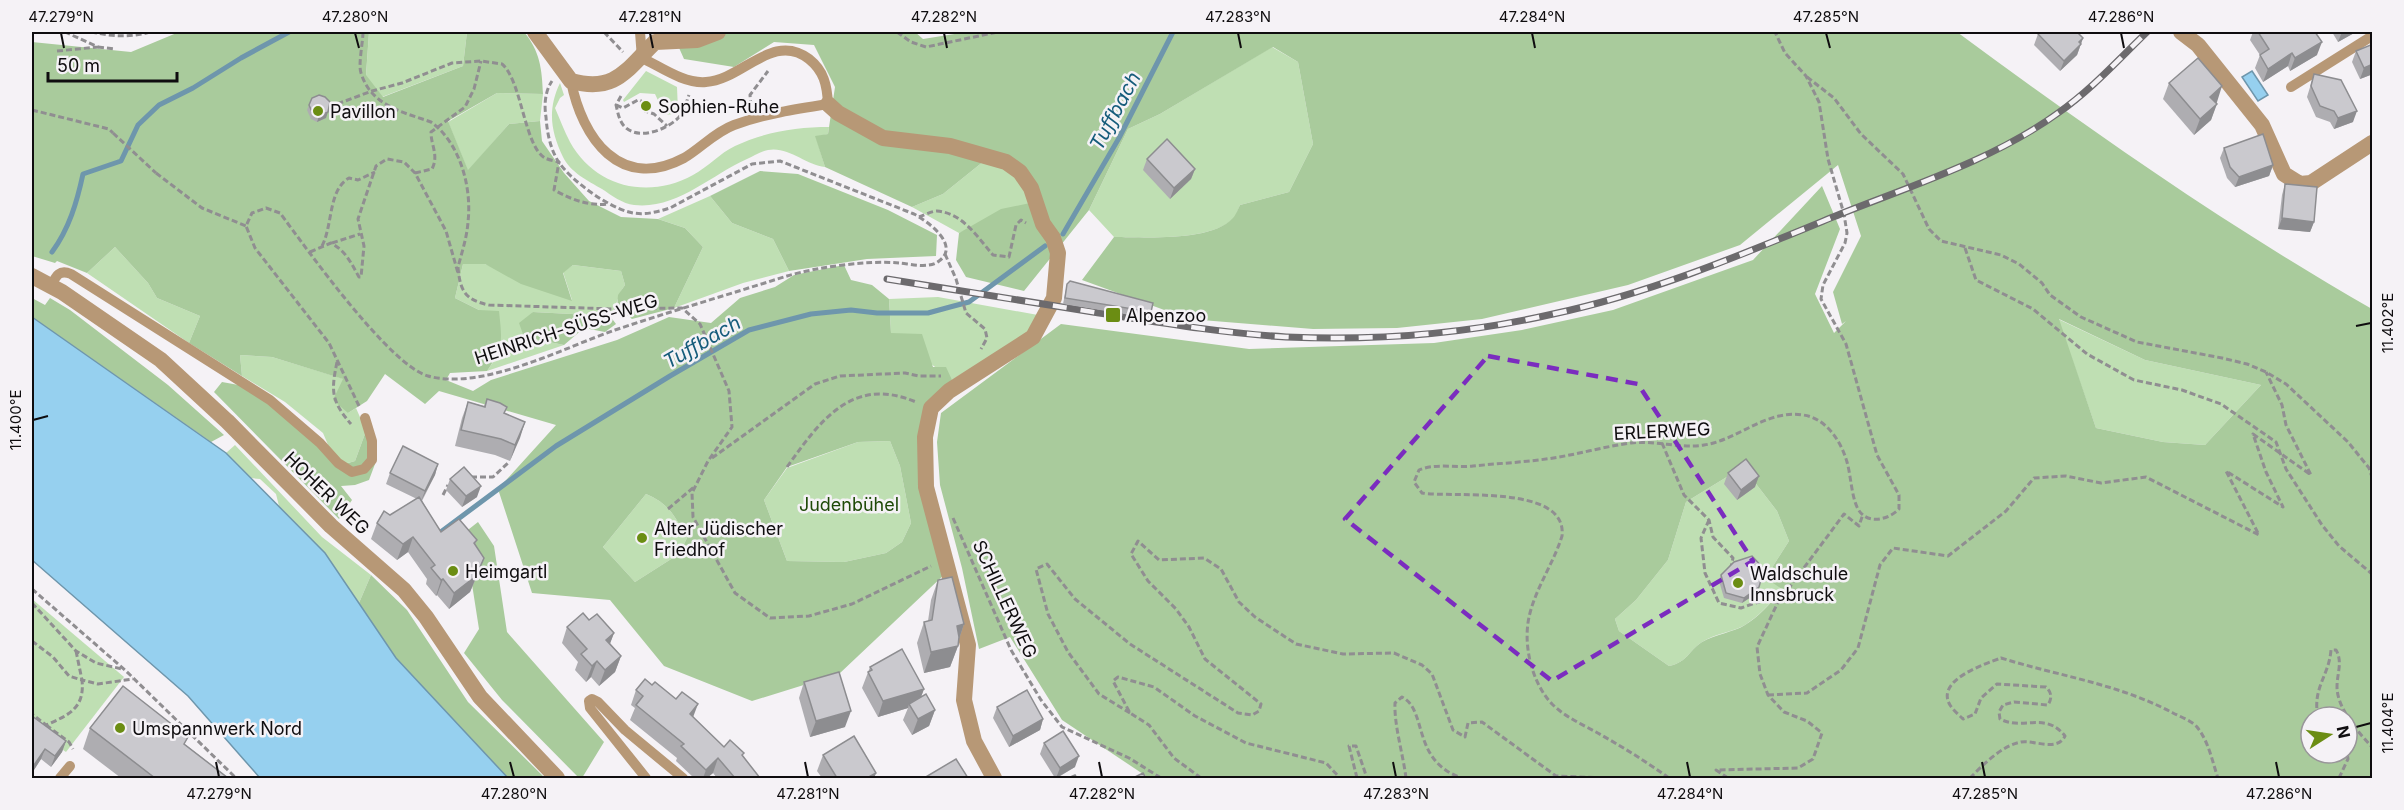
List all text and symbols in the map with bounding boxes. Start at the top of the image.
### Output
text: 47.279°N [28,7,94,26]
text: 47.280°N [322,7,388,26]
text: 47.281°N [618,7,682,26]
text: 47.282°N [911,7,977,26]
text: 47.283°N [1205,7,1271,26]
text: 47.284°N [1499,7,1565,26]
text: 47.285°N [1793,7,1859,26]
text: 47.286°N [2088,7,2154,26]
scale bar [48,45,177,83]
text: 50 m [57,55,100,76]
water label: Tuffbach [1084,68,1146,154]
place label: Sophien-Ruhe [658,96,779,117]
marker: Sophien-Ruhe [639,99,653,113]
place label: Pavillon [330,101,396,122]
marker: Pavillon [311,104,325,118]
street label: HEINRICH-SÜSS-WEG [472,289,660,369]
text: 11.402°E [2378,293,2397,353]
place label: Alpenzoo [1126,305,1206,326]
marker: Alpenzoo [1104,306,1122,324]
water label: Tuffbach [659,310,745,374]
text: 11.400°E [6,390,25,451]
street label: ERLERWEG [1613,418,1711,444]
street label: HOHER WEG [280,447,374,539]
park label: Judenbühel [799,494,899,515]
place label: Alter Jüdischer Friedhof [654,518,783,560]
marker: Alter Jüdischer Friedhof [635,531,649,545]
street label: SCHILLERWEG [969,537,1041,661]
place label: Heimgartl [465,561,547,582]
place label: Waldschule Innsbruck [1750,563,1848,605]
marker: Heimgartl [446,564,460,578]
marker: Waldschule Innsbruck [1731,576,1745,590]
text: 11.404°E [2378,693,2397,753]
north arrow [2299,705,2359,765]
place label: Umspannwerk Nord [132,718,302,739]
marker: Umspannwerk Nord [113,721,127,735]
text: N [2333,724,2355,740]
text: 47.279°N [186,784,252,803]
text: 47.280°N [481,784,547,803]
text: 47.281°N [776,784,840,803]
text: 47.282°N [1069,784,1135,803]
text: 47.283°N [1363,784,1429,803]
text: 47.284°N [1657,784,1723,803]
text: 47.285°N [1952,784,2018,803]
text: 47.286°N [2246,784,2312,803]

